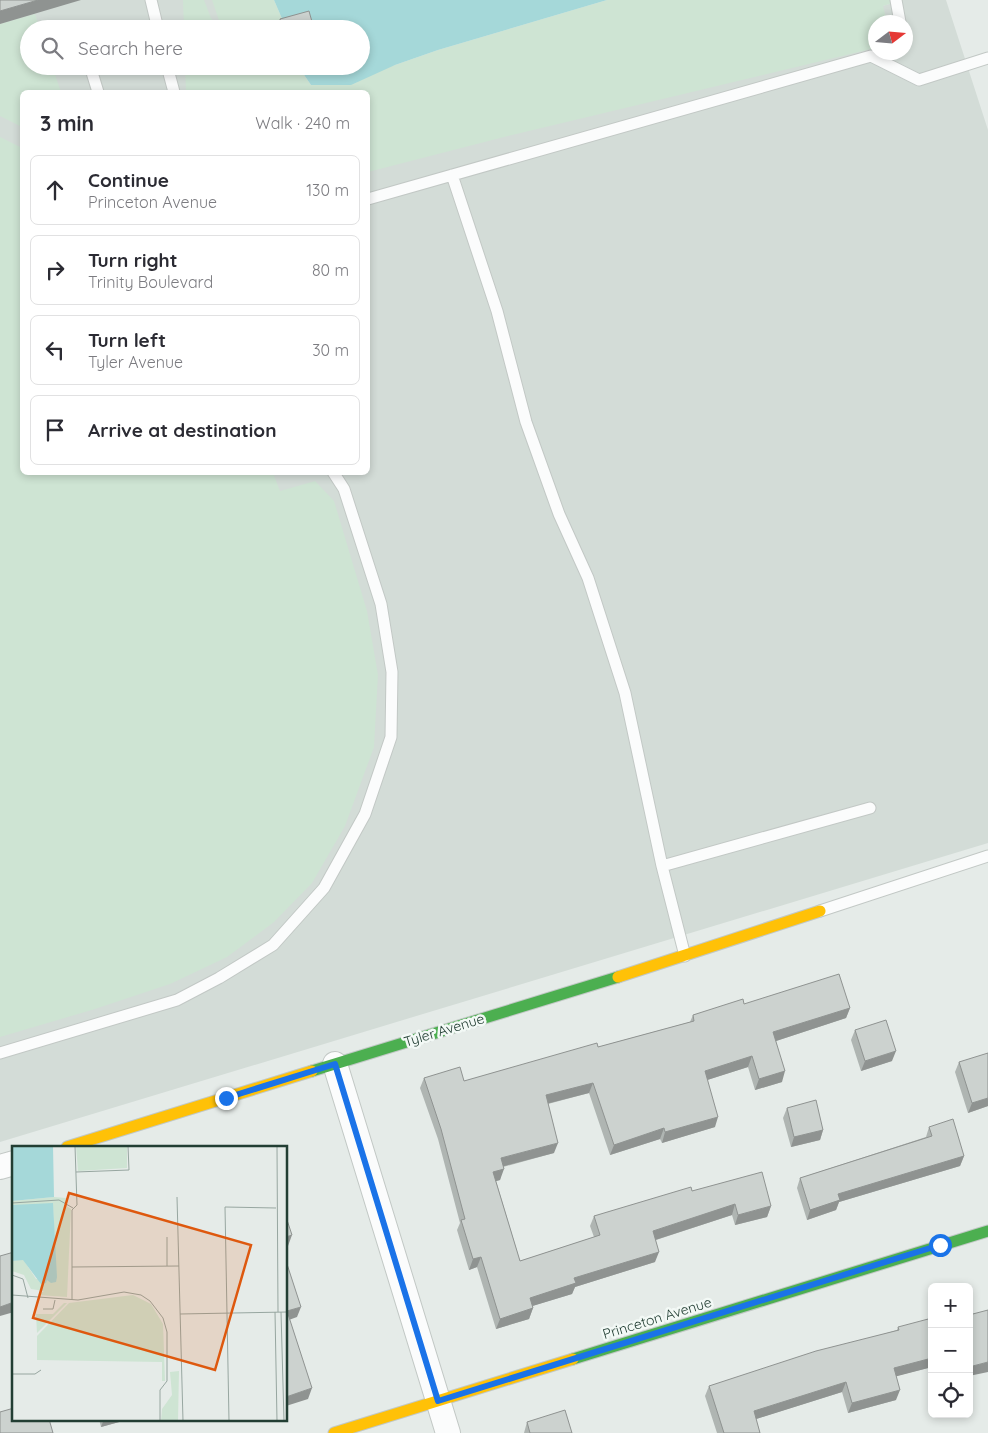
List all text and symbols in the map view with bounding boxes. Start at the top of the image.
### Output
north arrow [868,15,913,60]
search box [20,20,370,75]
icon: search [38,34,66,62]
text: Search here [78,36,183,60]
text: 3 min [40,110,94,136]
text: Walk · 240 m [255,113,350,133]
text: Continue [88,168,169,192]
icon: ahead [41,176,69,204]
text: 130 m [306,180,349,200]
text: Princeton Avenue [88,192,217,212]
text: Turn right [88,248,177,272]
icon: right [41,256,69,284]
text: 80 m [312,260,349,280]
text: Trinity Boulevard [88,272,213,292]
text: Turn left [88,328,166,352]
icon: left [41,336,69,364]
text: 30 m [312,340,349,360]
text: Tyler Avenue [88,352,183,372]
icon: arrive [41,416,69,444]
text: Arrive at destination [88,418,277,442]
street label: Tyler Avenue [402,1009,486,1051]
route end [215,1087,238,1110]
inset map [12,1146,288,1420]
route start [929,1234,952,1257]
map controls [928,1283,973,1418]
button: + [928,1283,973,1328]
street label: Princeton Avenue [600,1293,714,1343]
button: − [928,1328,973,1373]
button: locate [928,1373,973,1418]

